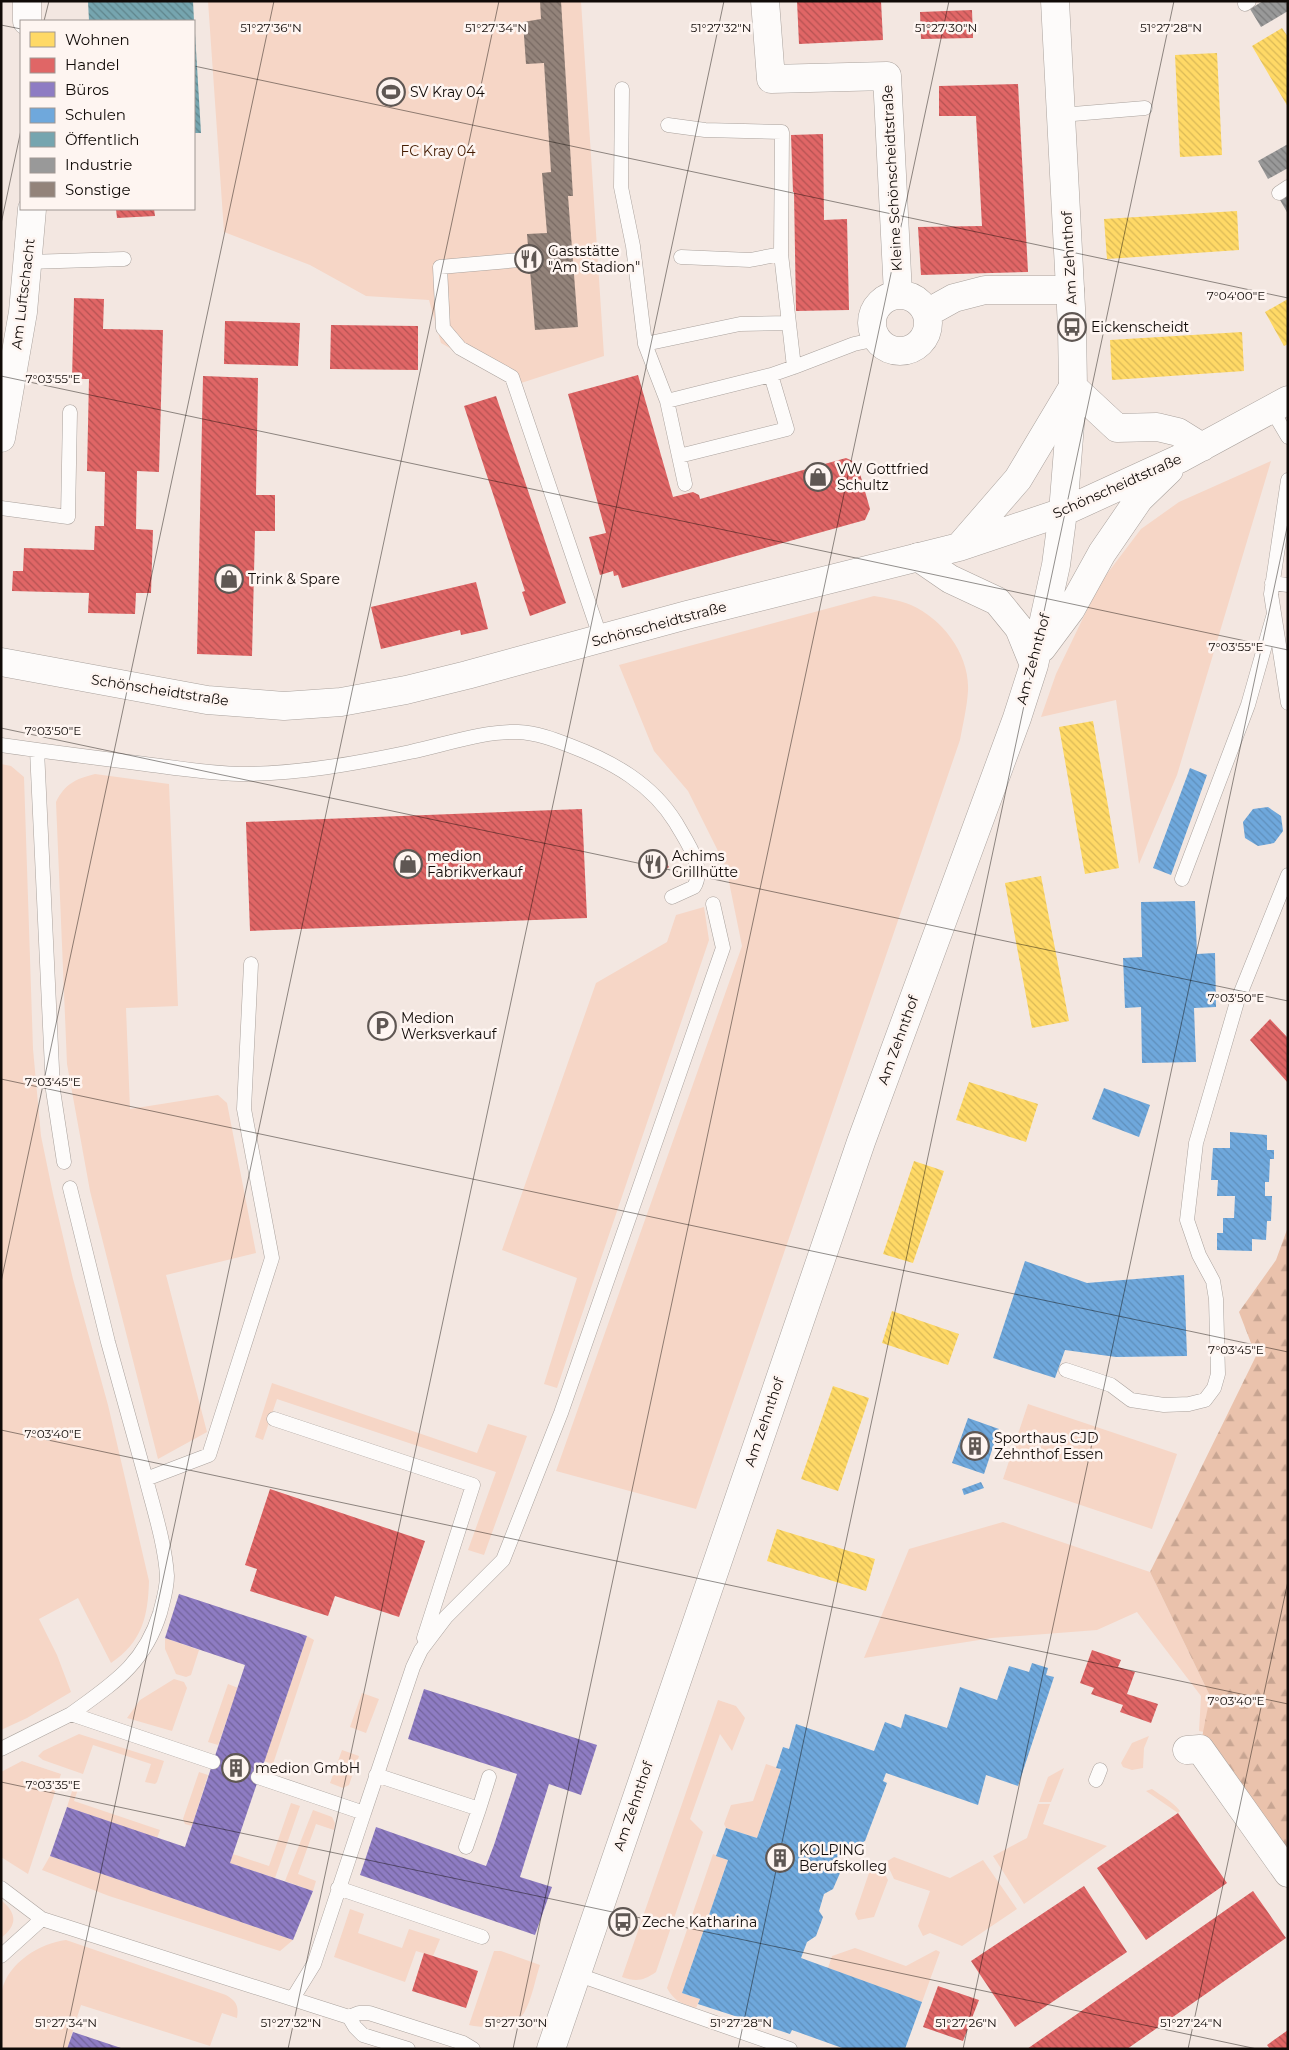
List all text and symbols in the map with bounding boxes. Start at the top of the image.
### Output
legend [20,20,195,210]
text: 51°27'36"N [240,20,302,35]
text: 51°27'34"N [465,20,527,35]
text: 51°27'32"N [690,20,752,35]
text: 51°27'30"N [915,20,977,35]
text: 51°27'28"N [1140,20,1202,35]
text: Wohnen [65,30,130,49]
text: Handel [65,55,119,74]
sports icon: SV Kray 04 [376,77,406,107]
text: Büros [65,80,109,99]
place label: SV Kray 04 [410,83,485,101]
street label: Kleine Schönscheidtstraße [878,84,906,272]
text: Schulen [65,105,126,124]
text: Öffentlich [65,130,139,149]
park label: FC Kray 04 [401,142,476,160]
text: Industrie [65,155,132,174]
text: Sonstige [65,180,131,199]
street label: Am Zehnthof [1057,210,1080,305]
street label: Am Luftschacht [7,237,39,351]
place label: Gaststätte "Am Stadion" [548,242,640,276]
restaurant icon: Gaststätte "Am Stadion" [514,244,544,274]
text: 7°04'00"E [1207,288,1265,303]
bus stop icon: Eickenscheidt [1057,312,1087,342]
place label: Eickenscheidt [1091,318,1190,336]
text: 7°03'55"E [25,371,81,386]
street label: Schönscheidtstraße [1050,449,1184,523]
place label: VW Gottfried Schultz [837,460,929,494]
shop icon: VW Gottfried Schultz [803,462,833,492]
shop icon: Trink & Spare [214,564,244,594]
place label: Trink & Spare [248,570,340,588]
street label: Schönscheidtstraße [590,597,728,651]
street label: Am Zehnthof [1012,610,1054,707]
text: 7°03'55"E [1208,639,1264,654]
street label: Schönscheidtstraße [90,670,230,710]
text: 7°03'50"E [25,723,81,738]
place label: medion Fabrikverkauf [427,847,524,881]
place label: Achims Grillhütte [672,847,738,881]
shop icon: medion Fabrikverkauf [393,849,423,879]
restaurant icon: Achims Grillhütte [638,849,668,879]
text: 7°03'50"E [1208,990,1264,1005]
street label: Am Zehnthof [874,992,923,1087]
place label: Medion Werksverkauf [401,1009,498,1043]
parking icon: Medion Werksverkauf [367,1011,397,1041]
text: 7°03'45"E [25,1074,81,1089]
text: 7°03'45"E [1208,1342,1264,1357]
street label: Am Zehnthof [740,1374,788,1469]
text: 7°03'40"E [24,1426,82,1441]
place label: Sporthaus CJD Zehnthof Essen [994,1429,1103,1463]
building icon: Sporthaus CJD Zehnthof Essen [960,1431,990,1461]
text: 7°03'40"E [1207,1693,1265,1708]
building icon: medion GmbH [221,1753,251,1783]
street label: Am Zehnthof [609,1758,657,1853]
place label: medion GmbH [255,1759,360,1777]
text: 7°03'35"E [25,1777,81,1792]
place label: KOLPING Berufskolleg [799,1841,887,1875]
building icon: KOLPING Berufskolleg [765,1843,795,1873]
bus stop icon: Zeche Katharina [608,1907,638,1937]
place label: Zeche Katharina [642,1913,757,1931]
text: 51°27'34"N [35,2015,97,2030]
text: 51°27'32"N [260,2015,322,2030]
text: 51°27'30"N [485,2015,547,2030]
text: 51°27'28"N [710,2015,772,2030]
text: 51°27'26"N [935,2015,997,2030]
text: 51°27'24"N [1160,2015,1222,2030]

